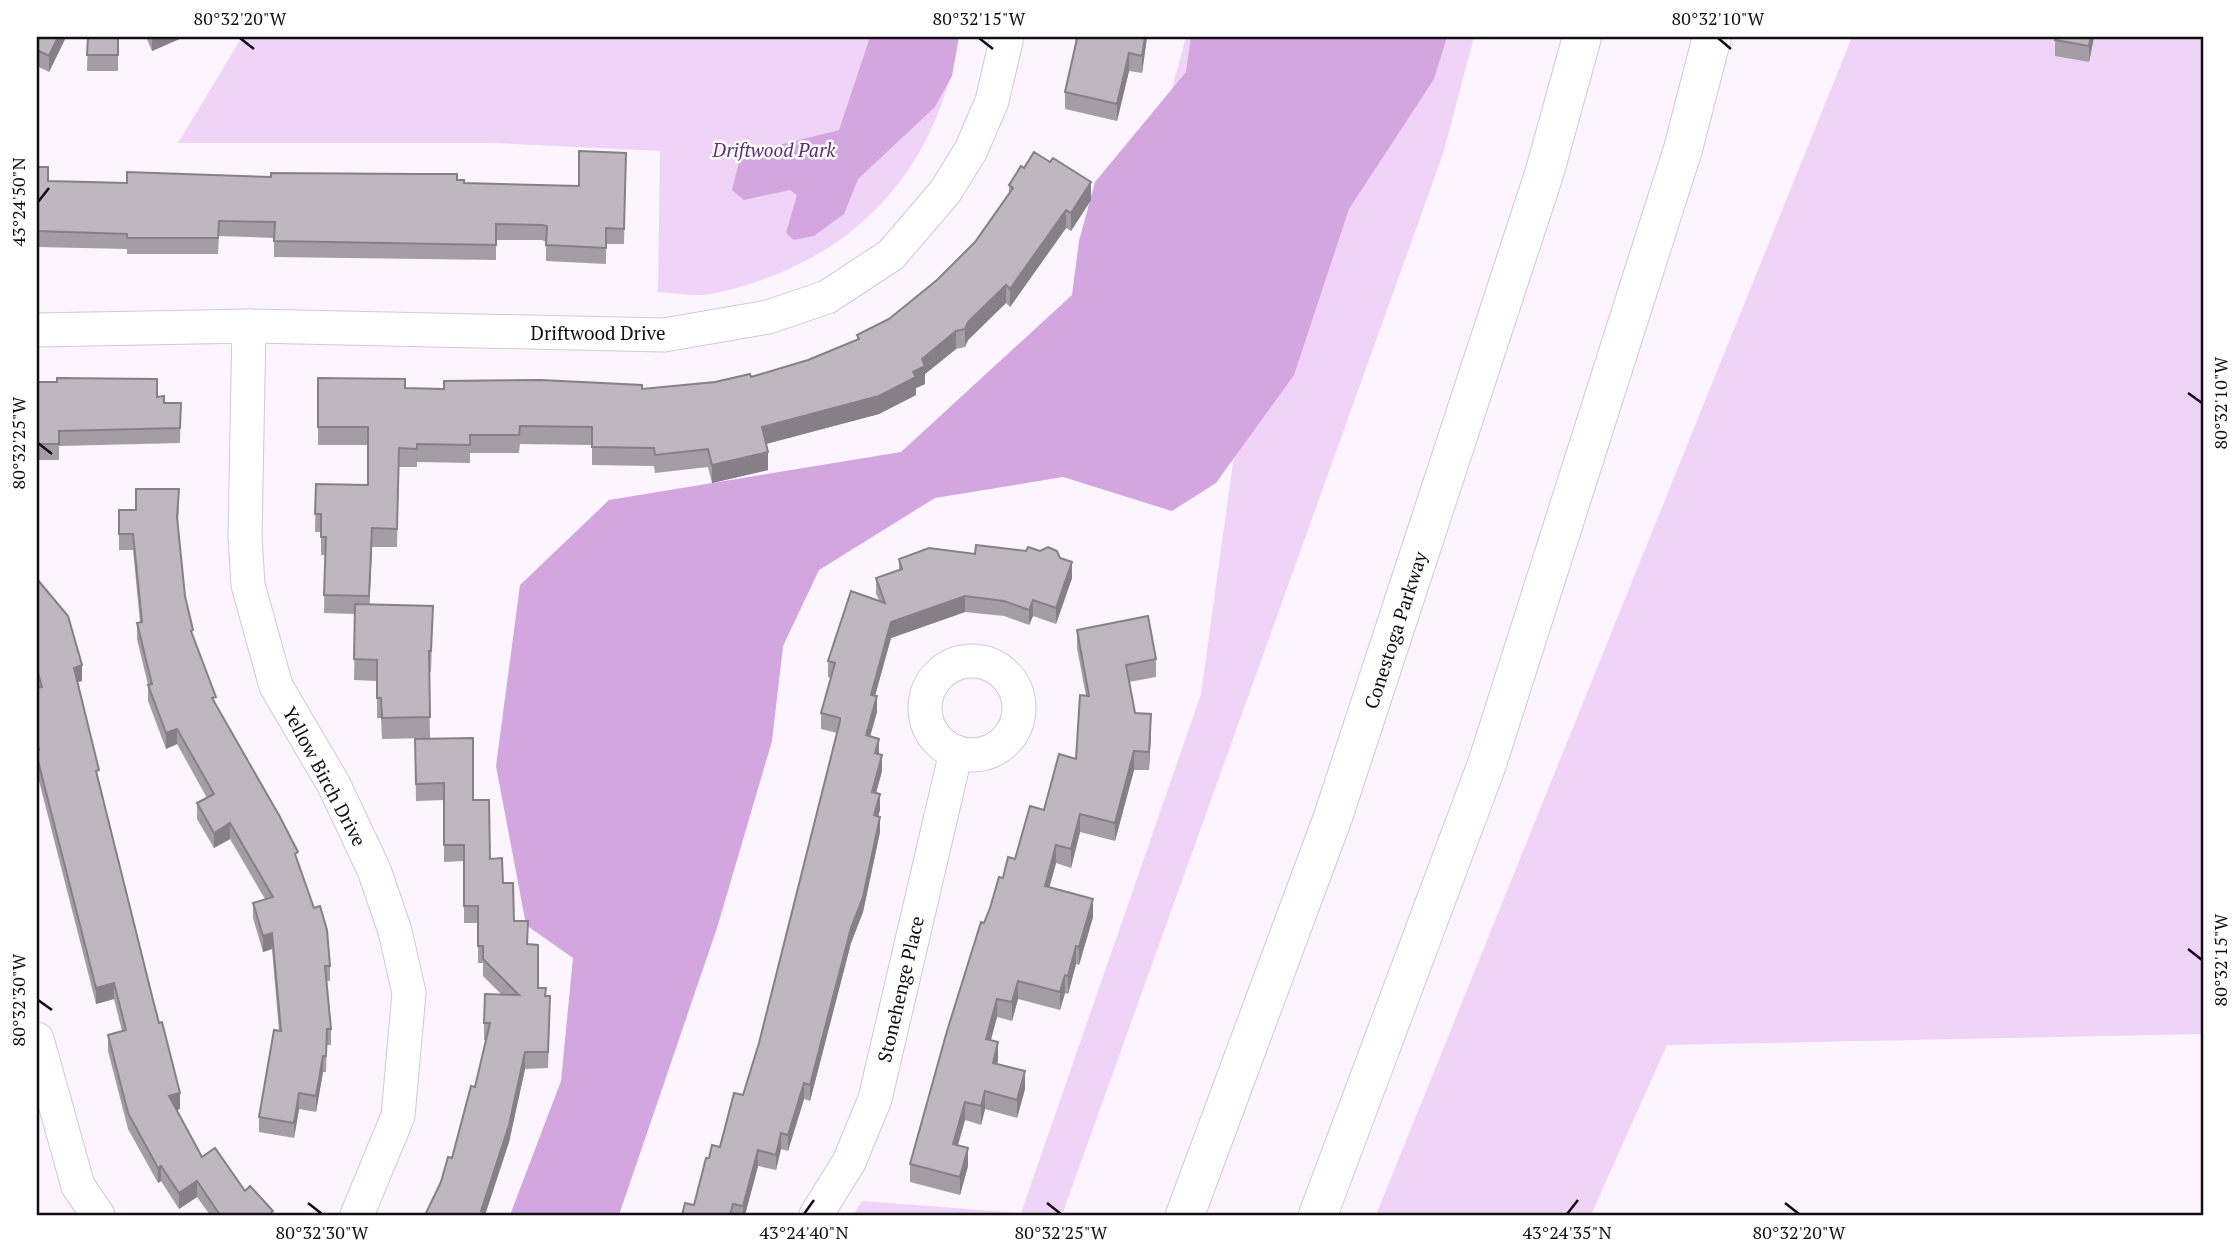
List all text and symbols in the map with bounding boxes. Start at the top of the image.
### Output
text: 80°32'20"W [194,6,287,30]
text: 80°32'15"W [933,6,1026,30]
text: 80°32'10"W [1672,6,1765,30]
park label: Driftwood Park [712,137,836,162]
text: 43°24'50"N [6,157,30,247]
street label: Driftwood Drive [531,320,665,345]
text: 80°32'10"W [2208,356,2232,449]
text: 80°32'25"W [6,396,30,489]
street label: Conestoga Parkway [1358,548,1432,712]
street label: Yellow Birch Drive [278,702,372,850]
street label: Stonehenge Place [871,913,929,1065]
text: 80°32'15"W [2208,913,2232,1006]
text: 80°32'30"W [6,953,30,1046]
text: 80°32'30"W [276,1220,369,1244]
text: 43°24'40"N [759,1220,849,1244]
text: 80°32'25"W [1015,1220,1108,1244]
text: 43°24'35"N [1522,1220,1612,1244]
text: 80°32'20"W [1753,1220,1846,1244]

